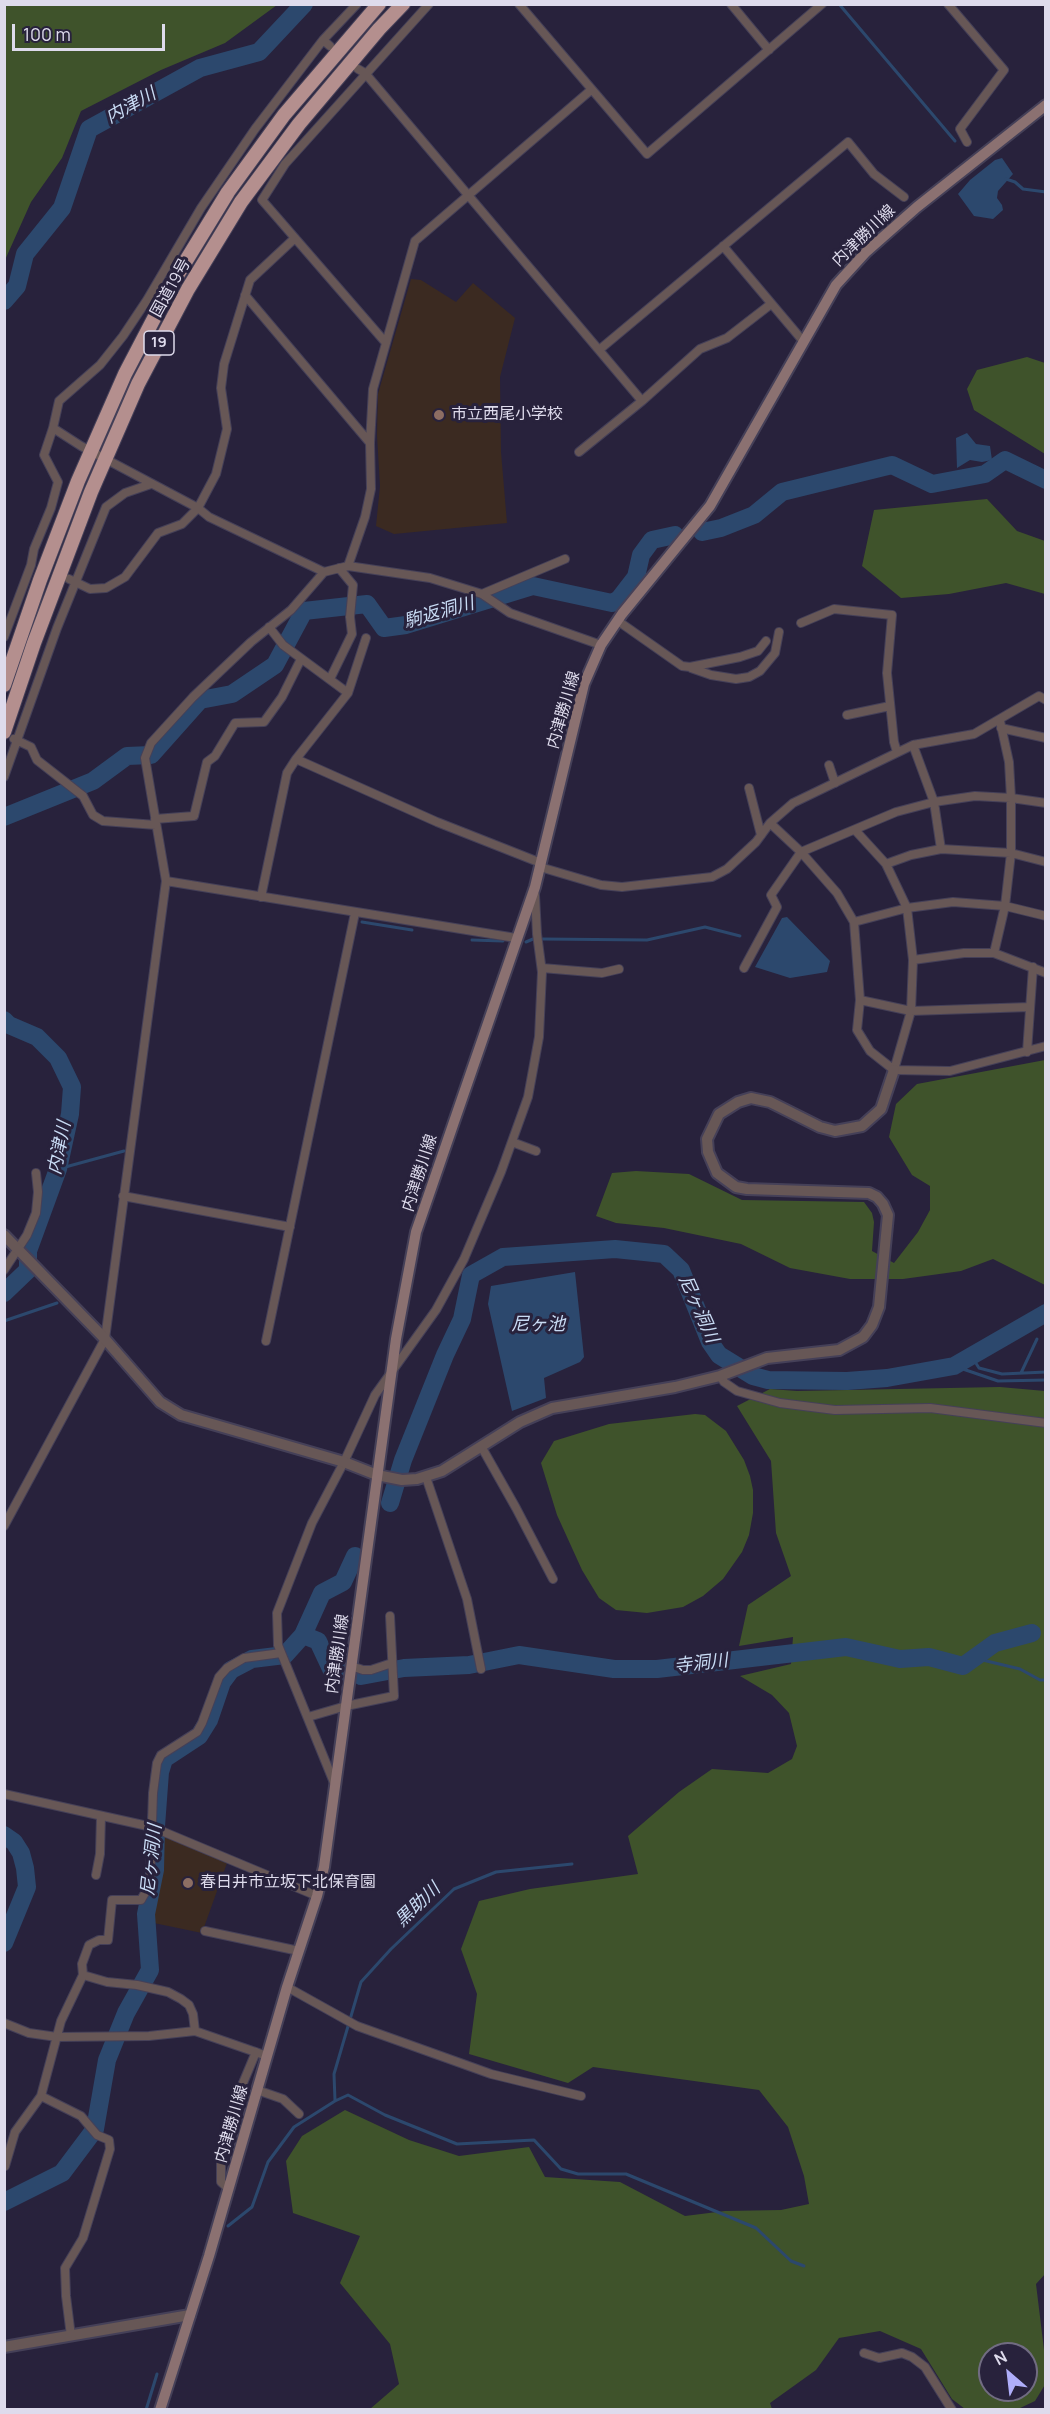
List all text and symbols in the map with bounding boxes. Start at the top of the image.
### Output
scale bar [15,12,168,50]
text: 100 m [23,22,71,46]
water label: 内津川 [102,83,160,129]
street label: 内津勝川線 [829,201,899,271]
street label: 国道19号 [147,255,195,321]
road number: 19 [144,331,174,355]
place label: 市立西尾小学校 [451,405,563,425]
marker: 市立西尾小学校 [432,408,446,422]
water label: 駒返洞川 [401,593,477,633]
street label: 内津勝川線 [544,669,584,751]
water label: 内津川 [44,1119,76,1177]
street label: 内津勝川線 [399,1132,441,1214]
water label: 尼ヶ洞川 [673,1272,723,1346]
water label: 尼ヶ池 [511,1314,565,1336]
street label: 内津勝川線 [323,1613,353,1695]
water label: 寺洞川 [673,1650,729,1678]
water label: 尼ヶ洞川 [137,1823,167,1897]
place label: 春日井市立坂下北保育園 [200,1873,376,1893]
marker: 春日井市立坂下北保育園 [181,1876,195,1890]
water label: 黒助川 [391,1878,445,1932]
street label: 内津勝川線 [212,2083,252,2165]
north arrow [978,2342,1038,2402]
text: N [990,2345,1011,2370]

